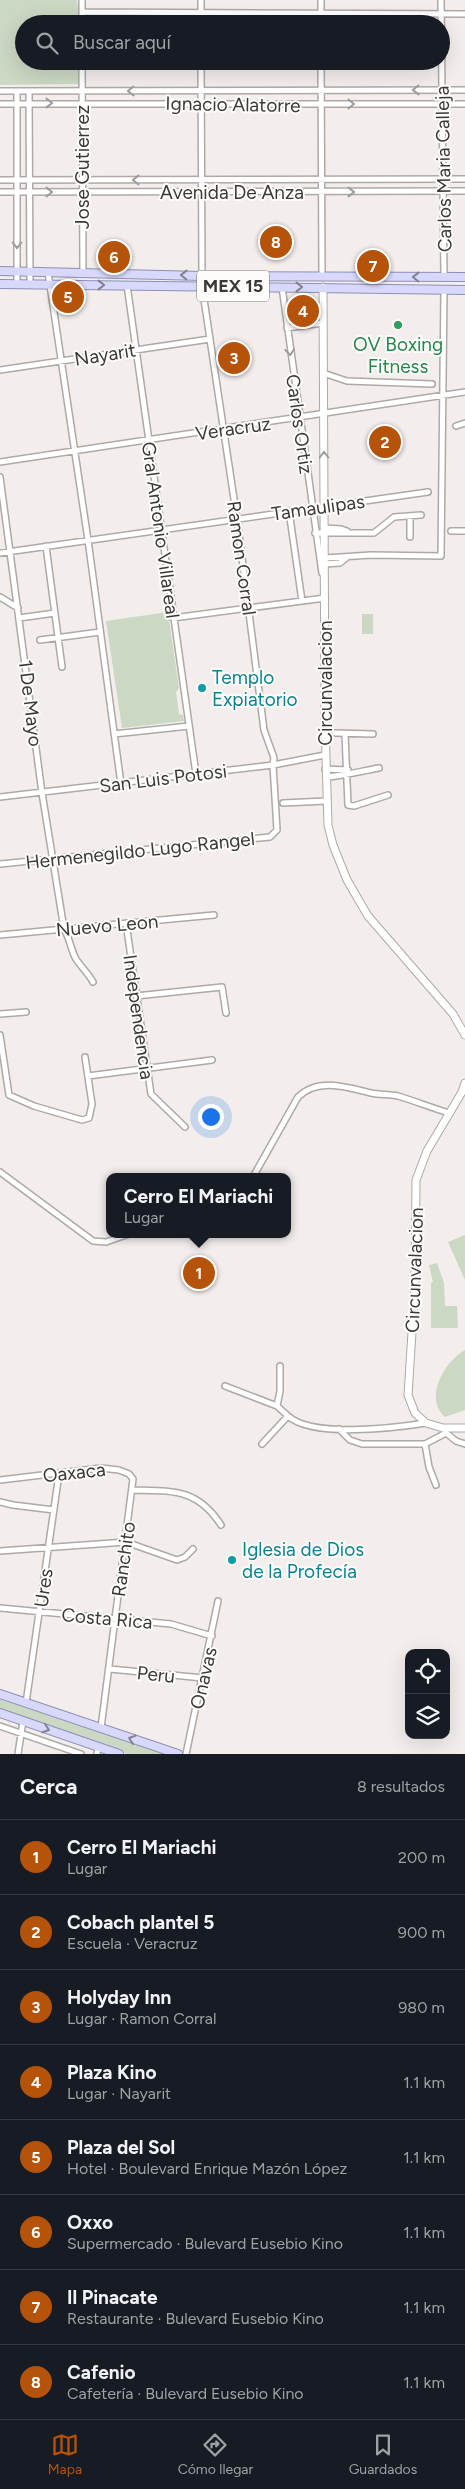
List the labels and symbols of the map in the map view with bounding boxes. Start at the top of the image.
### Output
one-way arrow [412,85,420,95]
one-way arrow [127,86,135,96]
street label: Carlos Maria Calleja [431,86,456,252]
street label: Ignacio Alatorre [165,92,301,117]
one-way arrow [45,98,53,109]
one-way arrow [348,99,355,109]
street label: Jose Gutierrez [71,105,94,229]
one-way arrow [132,175,140,185]
street label: Avenida De Anza [160,181,304,204]
one-way arrow [347,186,355,197]
one-way arrow [45,187,53,197]
pin: 8 [260,223,292,261]
pin: 6 [98,238,130,276]
one-way arrow [12,242,22,249]
pin: 7 [357,247,389,285]
one-way arrow [180,270,188,280]
road number: MEX 15 [197,270,269,302]
one-way arrow [412,272,420,282]
pin: 5 [52,278,84,316]
one-way arrow [98,280,105,290]
one-way arrow [295,282,303,292]
pin: 4 [287,292,319,330]
marker: OV Boxing Fitness [392,319,404,331]
place label: OV Boxing Fitness [353,333,443,378]
street label: Nayarit [73,338,137,371]
pin: 3 [218,339,250,377]
one-way arrow [284,349,295,357]
street label: Carlos Ortiz [281,373,318,476]
street label: Veracruz [194,412,272,445]
pin: 2 [369,423,401,461]
street label: Gral Antonio Villareal [137,440,184,620]
one-way arrow [319,450,329,458]
street label: Tamaulipas [270,490,366,525]
street label: Ramon Corral [222,499,261,617]
street label: Circunvalacion [314,620,337,746]
street label: 1 De Mayo [14,658,47,748]
place label: Templo Expiatorio [212,666,298,711]
marker: Templo Expiatorio [196,682,208,694]
street label: San Luis Potosi [98,759,228,798]
street label: Hermenegildo Lugo Rangel [24,827,256,874]
street label: Nuevo Leon [55,910,159,941]
street label: Independencia [118,953,159,1081]
your location [198,1104,224,1130]
street label: Circunvalacion [401,1207,428,1333]
pin: 1 [183,1254,215,1292]
street label: Oaxaca [42,1458,107,1487]
street label: Ranchito [107,1520,140,1598]
place label: Iglesia de Dios de la Profecía [242,1538,364,1583]
marker: Iglesia de Dios de la Profecía [226,1554,238,1566]
street label: Ures [29,1567,58,1609]
street label: Costa Rica [60,1603,153,1634]
street label: Onavas [185,1645,222,1711]
street label: Peru [136,1661,176,1688]
one-way arrow [41,1723,50,1733]
one-way arrow [128,1734,136,1744]

